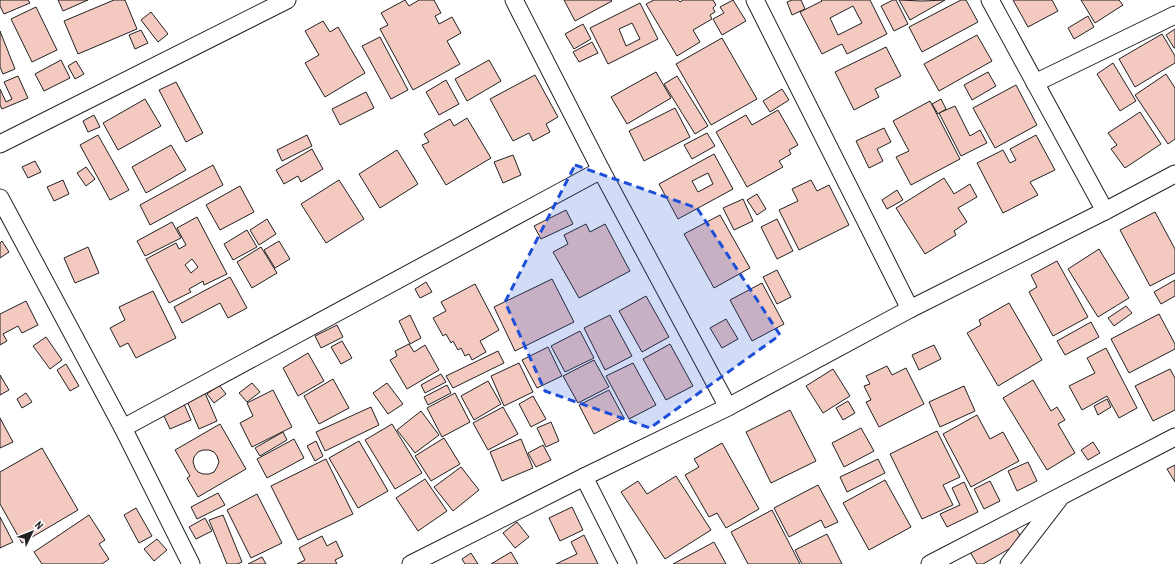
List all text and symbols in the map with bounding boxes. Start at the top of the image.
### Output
north arrow [12,512,52,552]
text: N [32,518,46,532]

